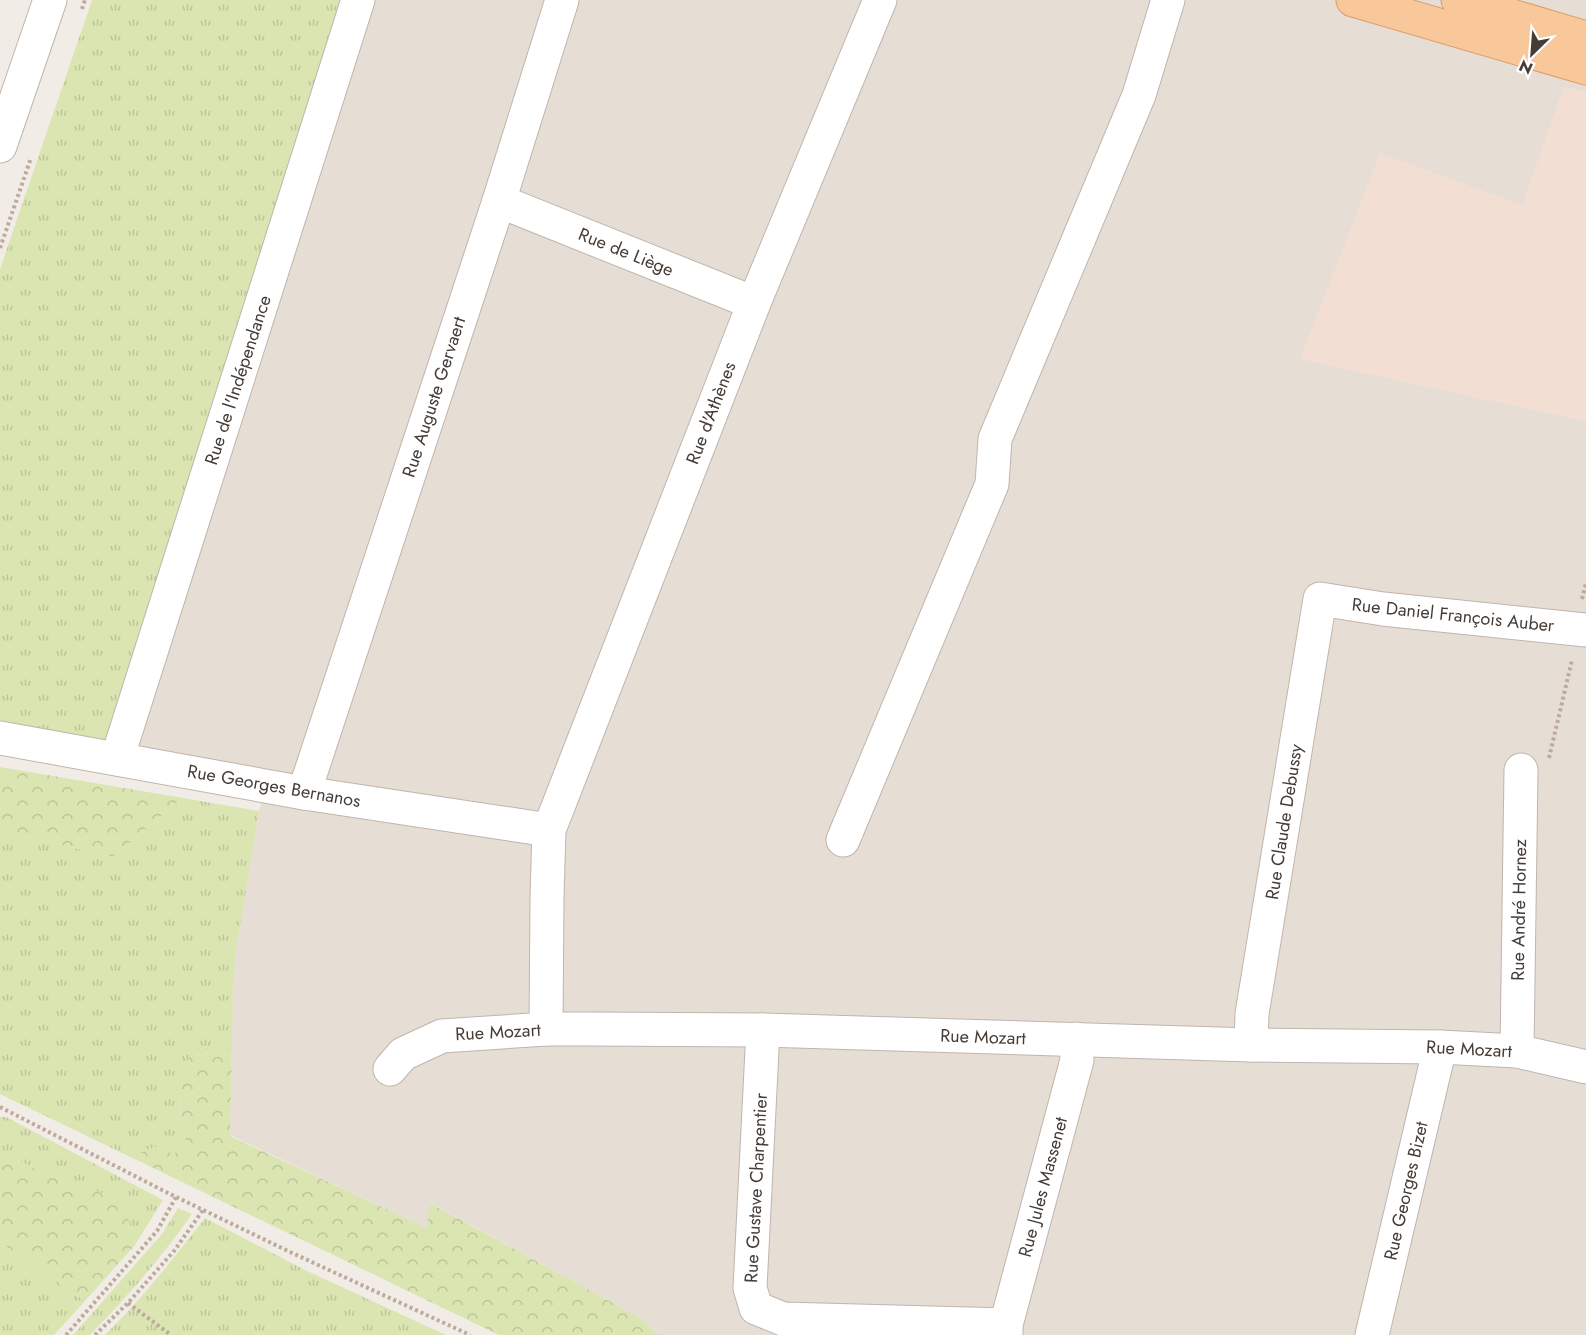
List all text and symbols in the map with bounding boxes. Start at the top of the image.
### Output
north arrow [1502,24,1562,84]
text: N [1515,54,1536,80]
street label: Rue de Liège [574,221,678,283]
street label: Rue de l'Indépendance [198,292,278,468]
street label: Rue Auguste Gervaert [396,313,472,481]
street label: Rue d'Athènes [680,358,742,468]
street label: Rue Daniel François Auber [1350,591,1556,639]
street label: Rue Claude Debussy [1259,742,1309,902]
street label: Rue Georges Bernanos [185,758,363,814]
street label: Rue André Hornez [1505,838,1533,981]
street label: Rue Mozart [454,1017,542,1047]
street label: Rue Mozart [940,1023,1027,1052]
street label: Rue Mozart [1425,1034,1513,1064]
street label: Rue Gustave Charpentier [738,1092,774,1284]
street label: Rue Jules Massenet [1012,1113,1074,1260]
street label: Rue Georges Bizet [1377,1118,1435,1263]

